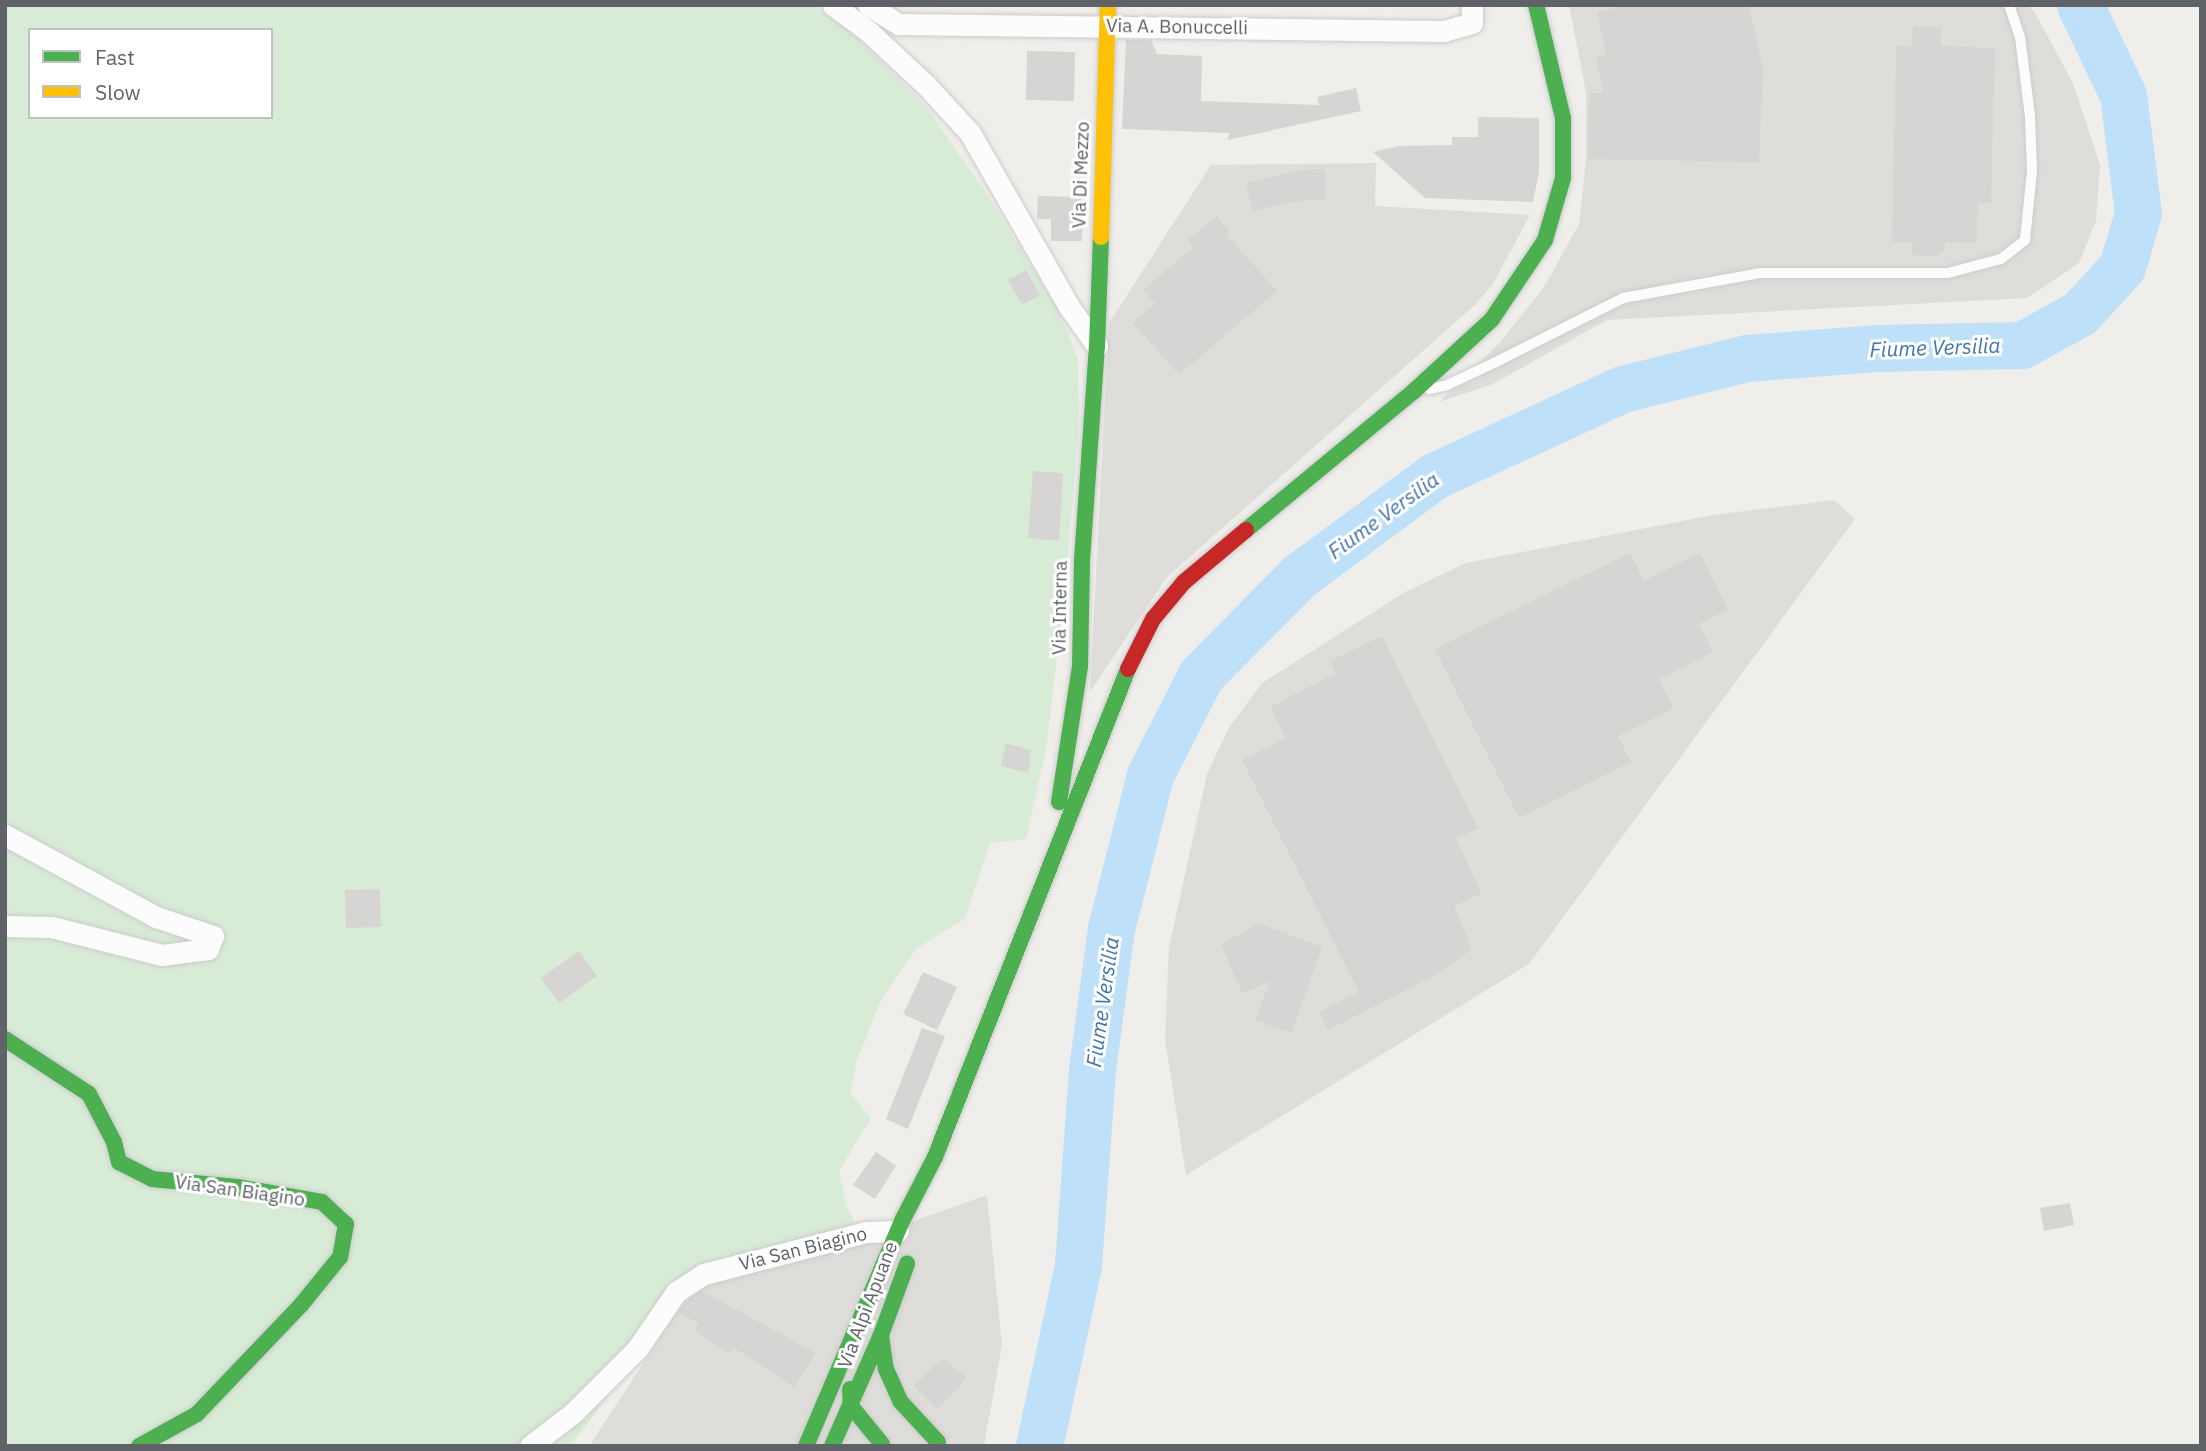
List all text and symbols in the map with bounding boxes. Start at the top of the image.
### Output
street label: Via A. Bonuccelli [1106,14,1248,40]
legend [28,28,273,119]
text: Fast [95,43,135,71]
text: Slow [95,78,141,106]
street label: Via Di Mezzo [1068,121,1094,229]
water label: Fiume Versilia [1869,332,2001,362]
water label: Fiume Versilia [1323,466,1443,564]
street label: Via Interna [1048,561,1072,655]
water label: Fiume Versilia [1080,935,1124,1069]
street label: Via San Biagino [174,1171,306,1211]
street label: Via San Biagino [737,1222,869,1276]
street label: Via Alpi Apuane [833,1238,903,1372]

